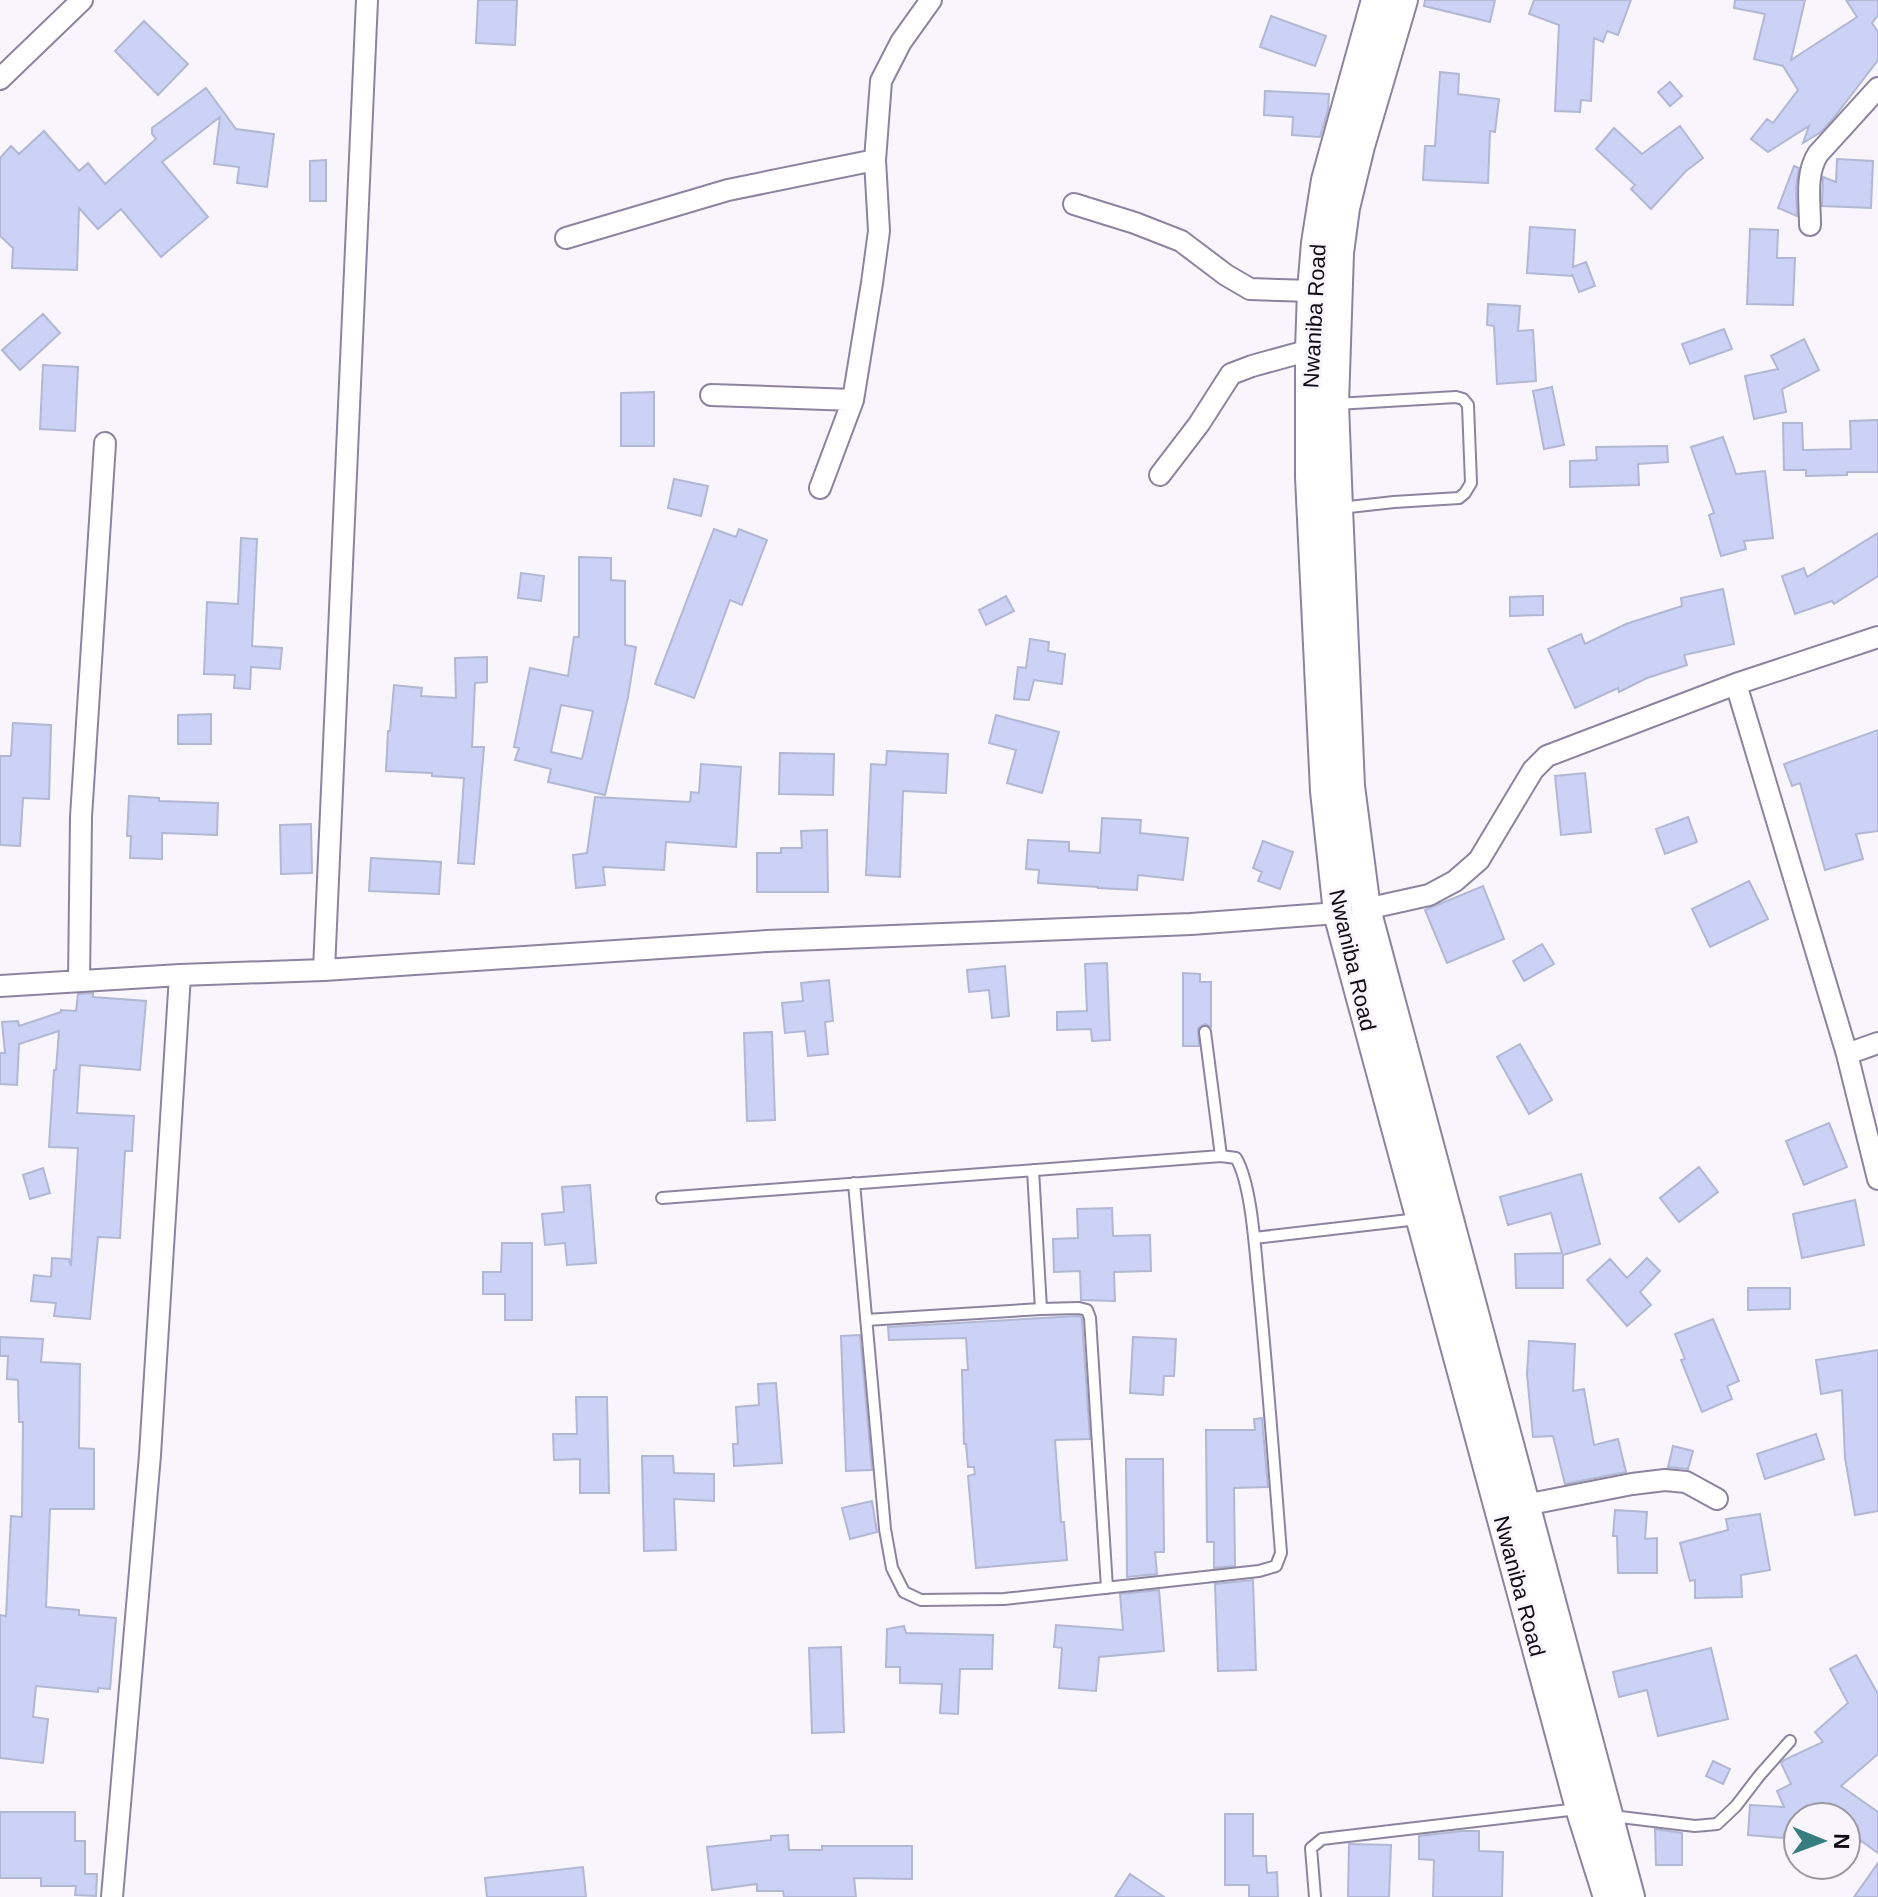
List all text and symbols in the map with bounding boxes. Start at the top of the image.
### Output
street label: Nwaniba Road [1298,243,1331,389]
street label: Nwaniba Road [1324,887,1381,1033]
street label: Nwaniba Road [1489,1513,1550,1659]
north arrow [1782,1801,1862,1881]
text: N [1829,1833,1854,1850]

